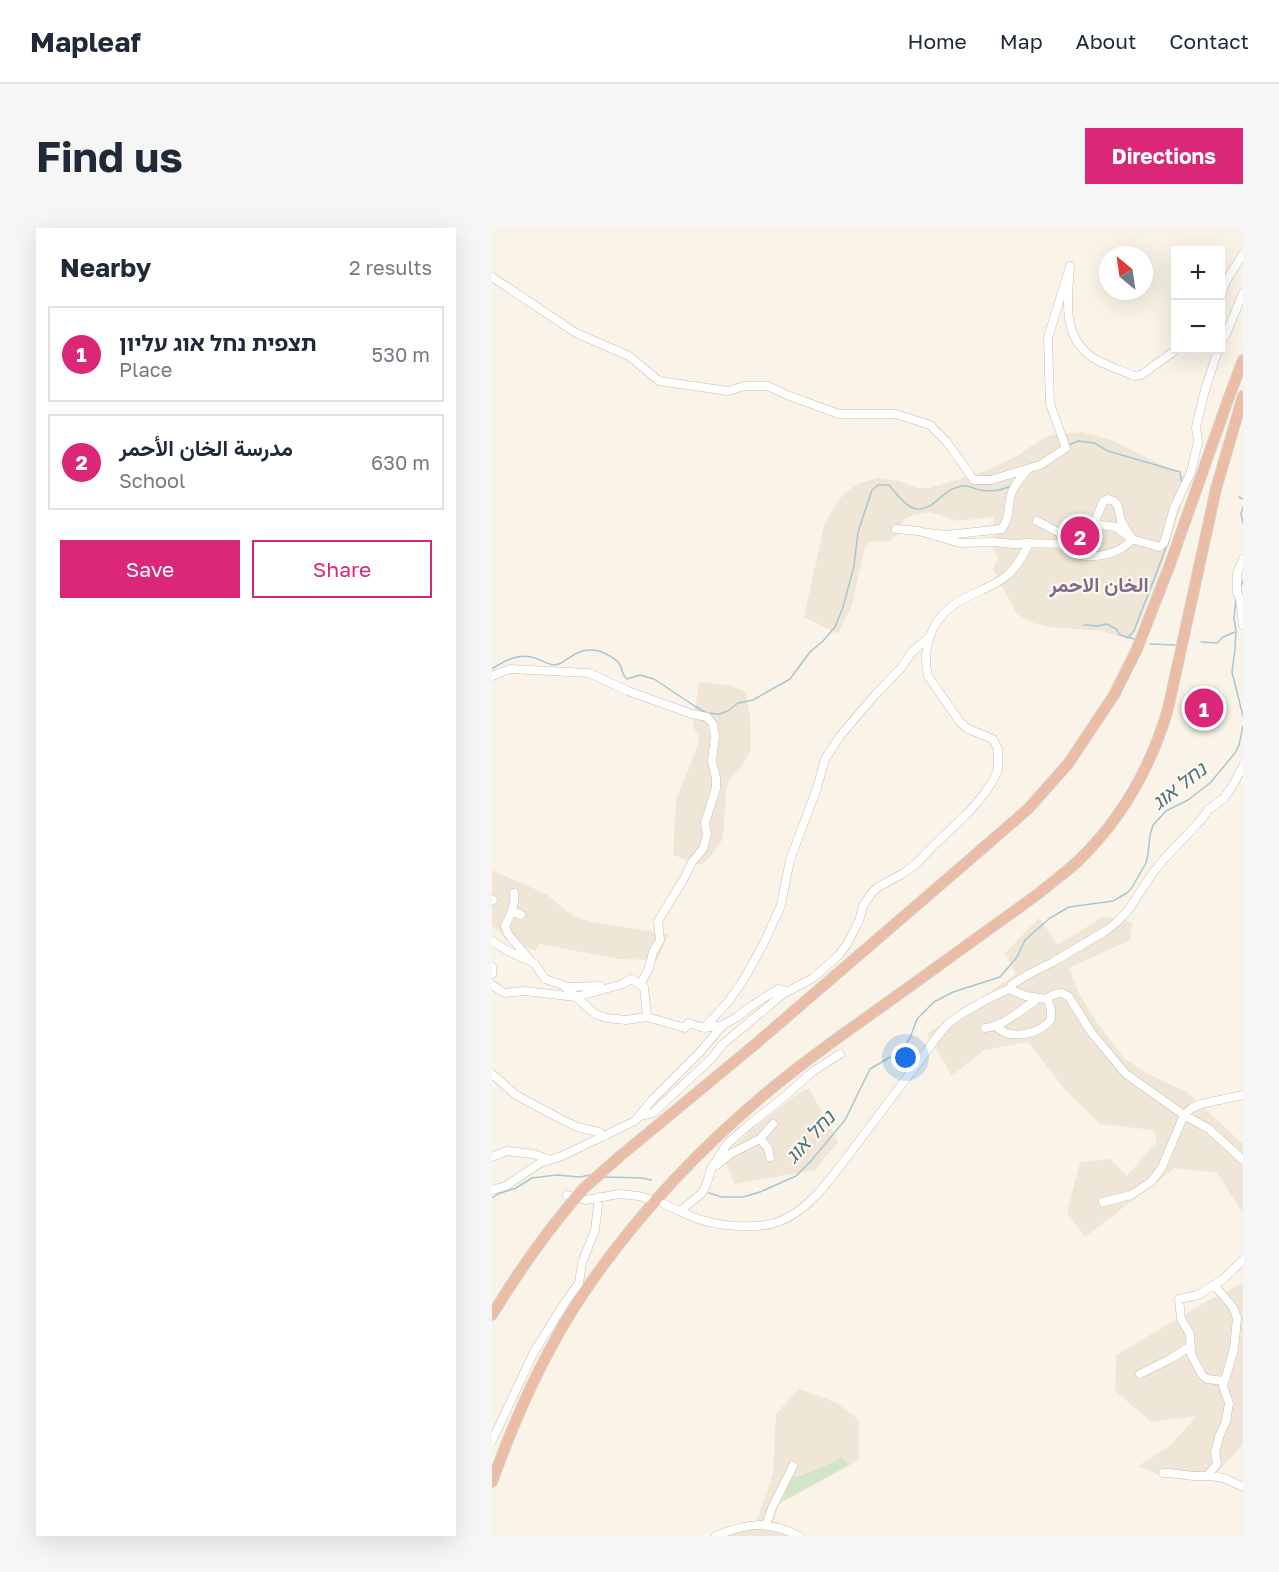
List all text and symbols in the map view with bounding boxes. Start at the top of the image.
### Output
text: Mapleaf [30,25,141,58]
text: Home [907,28,967,54]
text: Map [1000,28,1043,54]
text: About [1076,28,1136,54]
text: Contact [1169,28,1249,54]
button: Directions [1085,128,1243,184]
text: Find us [36,131,183,181]
north arrow [1099,246,1153,300]
map controls [1171,246,1225,354]
button: + [1171,246,1225,300]
text: Nearby [60,252,151,283]
text: 2 results [349,255,432,279]
button: − [1171,300,1225,354]
text: תצפית נחל אוג עליון [119,329,317,356]
text: 1 [76,342,87,366]
text: 530 m [372,342,430,366]
text: Place [119,357,172,381]
text: مدرسة الخان الأحمر [119,434,293,461]
text: 2 [75,450,88,474]
text: 630 m [371,450,430,474]
text: School [119,468,185,492]
pin: 2 [1060,514,1100,558]
button: Save [60,540,240,598]
button: Share [252,540,432,598]
district label: الخان الاحمر [1048,572,1149,598]
pin: 1 [1184,686,1224,730]
water label: נחל אוג [1146,756,1211,814]
your location [891,1043,920,1072]
water label: נחל אוג [779,1104,840,1168]

